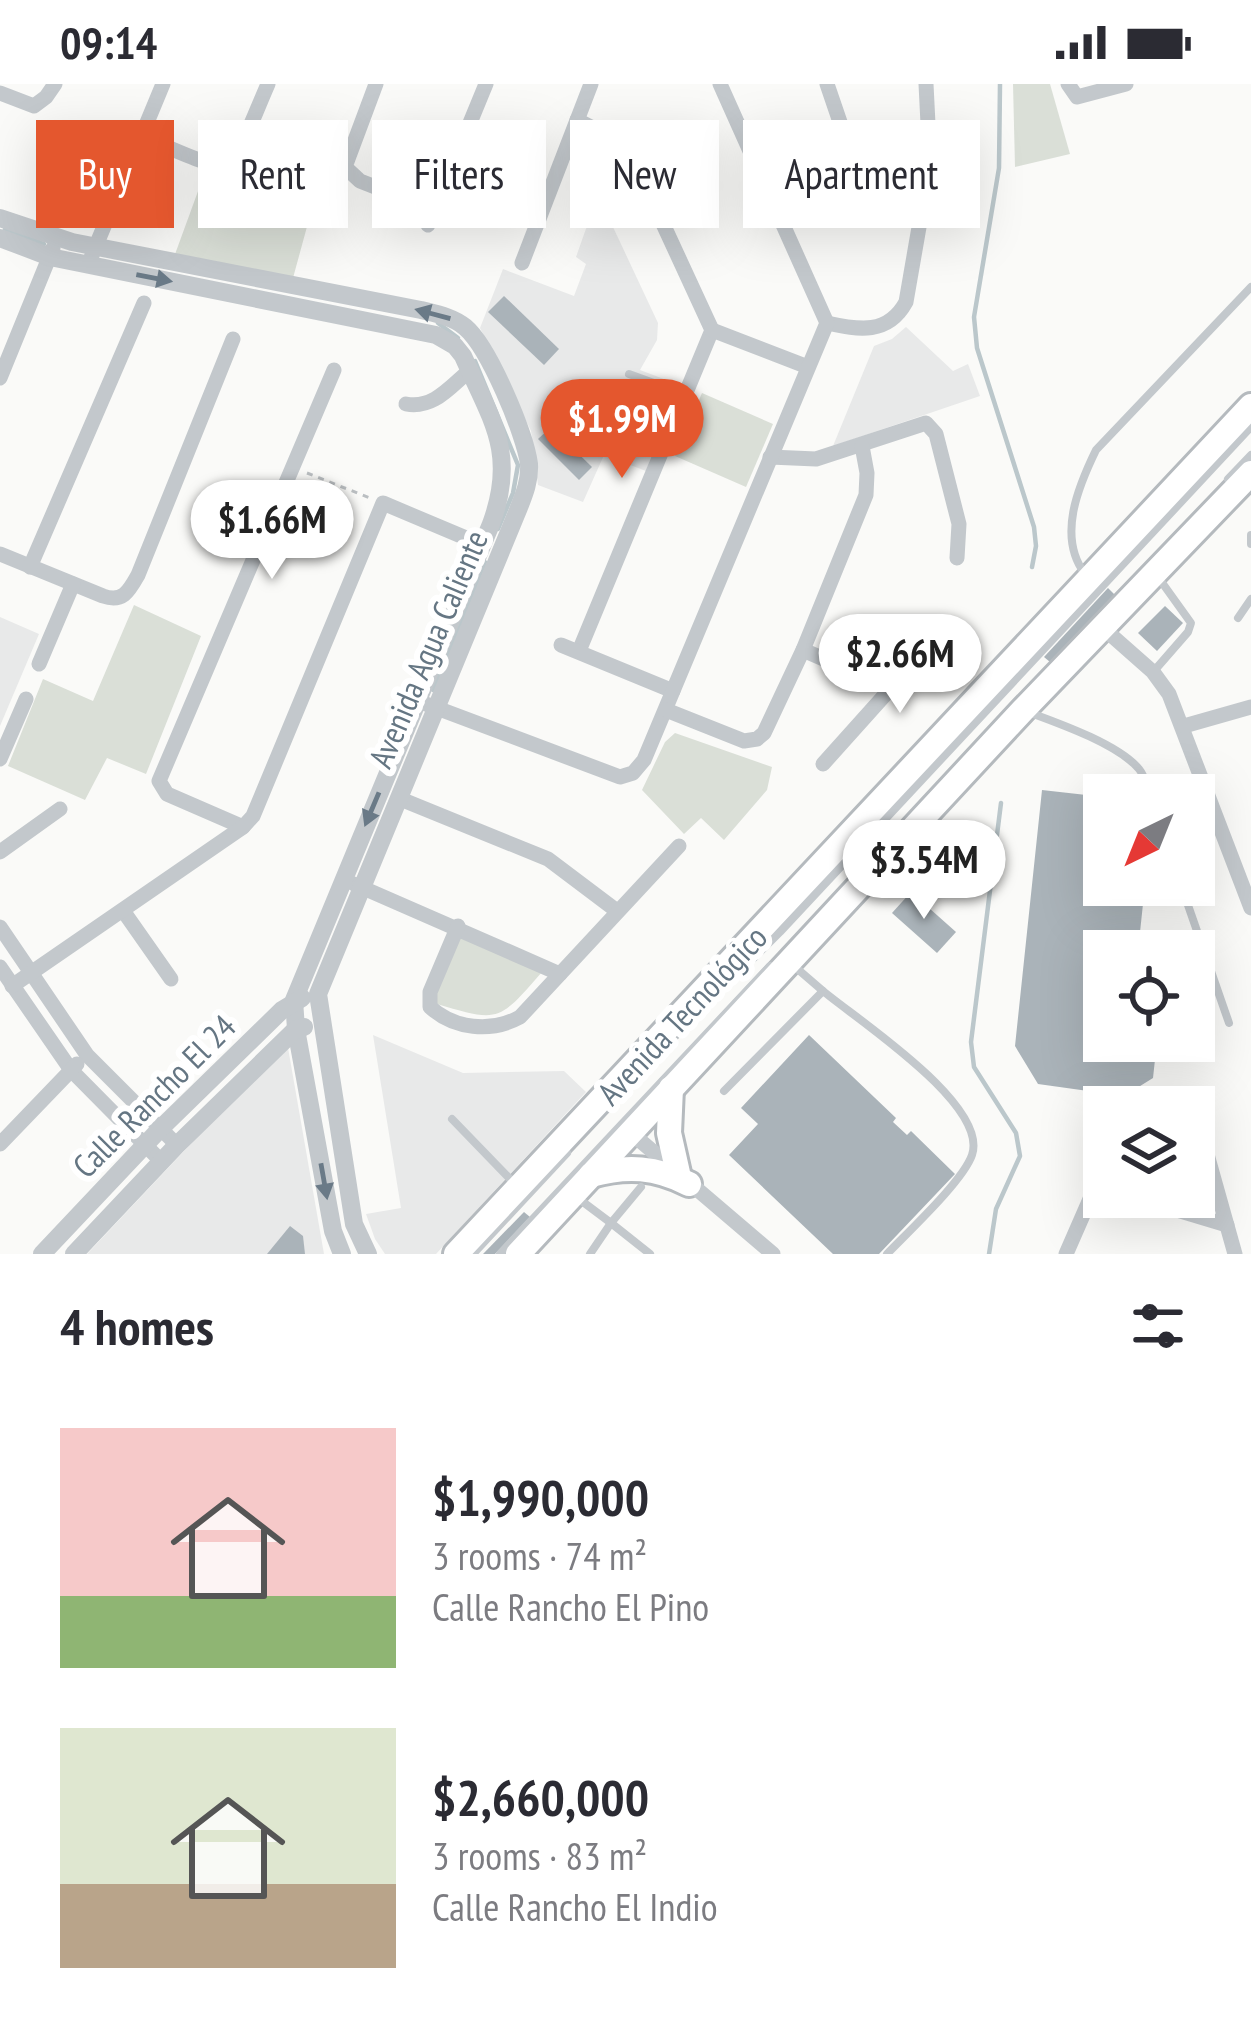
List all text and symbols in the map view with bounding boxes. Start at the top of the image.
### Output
text: 09:14 [60,13,157,71]
chip: Buy [36,120,174,228]
chip: Rent [198,120,348,228]
chip: Filters [372,120,546,228]
chip: New [570,120,719,228]
chip: Apartment [743,120,980,228]
one-way arrow [135,269,173,288]
one-way arrow [414,304,451,323]
pin: $1.99M [524,379,720,481]
text: $1.99M [568,392,676,443]
pin: $1.66M [174,480,370,582]
text: $1.66M [218,493,326,544]
street label: Avenida Agua Caliente [358,524,497,774]
pin: $2.66M [802,614,998,716]
text: $2.66M [846,627,954,678]
north arrow [1083,774,1215,906]
map controls [1083,774,1215,1218]
one-way arrow [362,791,381,827]
pin: $3.54M [826,820,1022,922]
text: $3.54M [870,833,978,884]
street label: Avenida Tecnológico [587,916,776,1114]
button: locate [1083,930,1215,1062]
street label: Calle Rancho El 24 [63,1005,244,1186]
button: layers [1083,1086,1215,1218]
one-way arrow [315,1163,334,1200]
text: 4 homes [60,1293,214,1359]
icon: filters [1125,1293,1191,1359]
text: $1,990,000 [432,1464,649,1530]
icon: home [156,1476,300,1620]
text: 3 rooms · 74 m² [432,1530,647,1581]
text: Calle Rancho El Pino [432,1581,709,1632]
text: $2,660,000 [432,1764,649,1830]
icon: home [156,1776,300,1920]
text: 3 rooms · 83 m² [432,1830,647,1881]
text: Calle Rancho El Indio [432,1881,718,1932]

